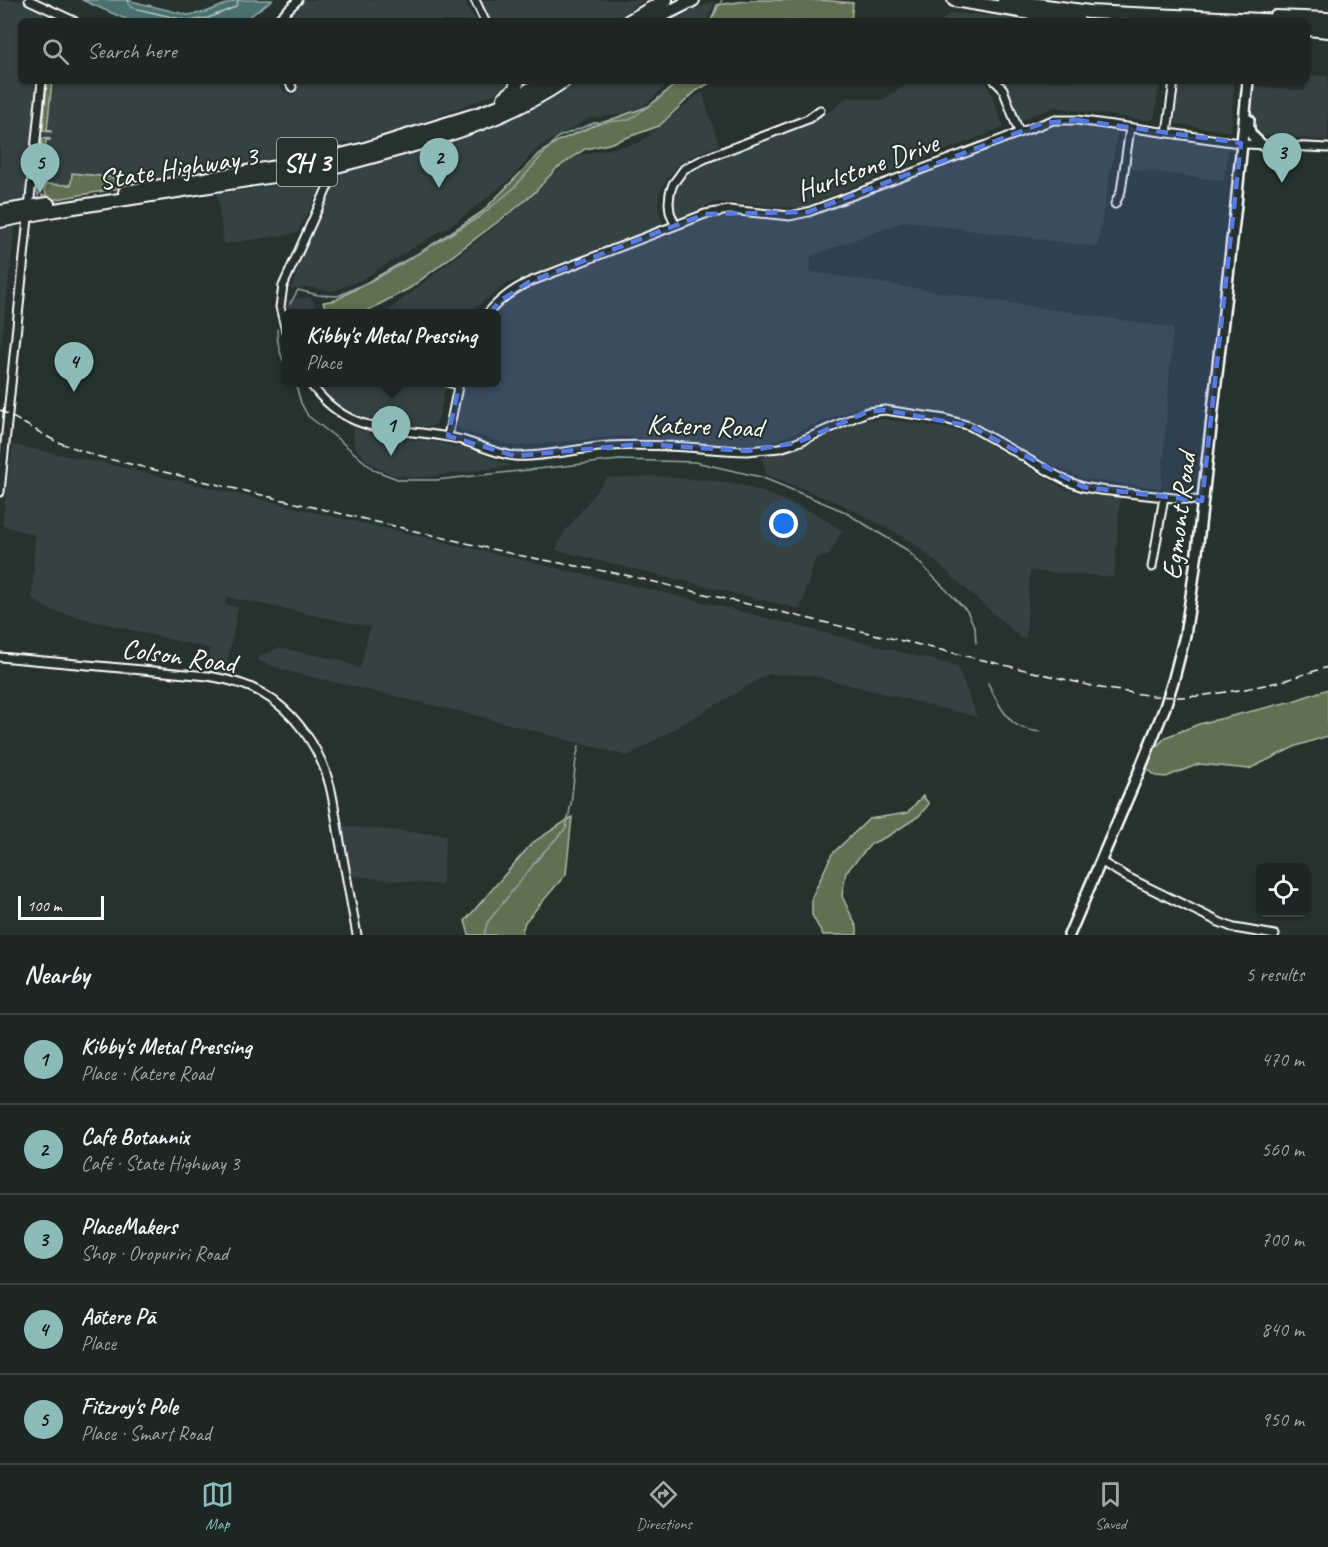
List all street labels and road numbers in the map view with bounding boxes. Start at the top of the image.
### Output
street label: Hurlstone Drive [792,124,945,208]
street label: State Highway 3 [96,137,262,197]
road number: SH 3 [277,138,337,186]
street label: Katere Road [646,406,768,445]
street label: Egmont Road [1153,447,1204,581]
street label: Colson Road [120,630,242,681]

